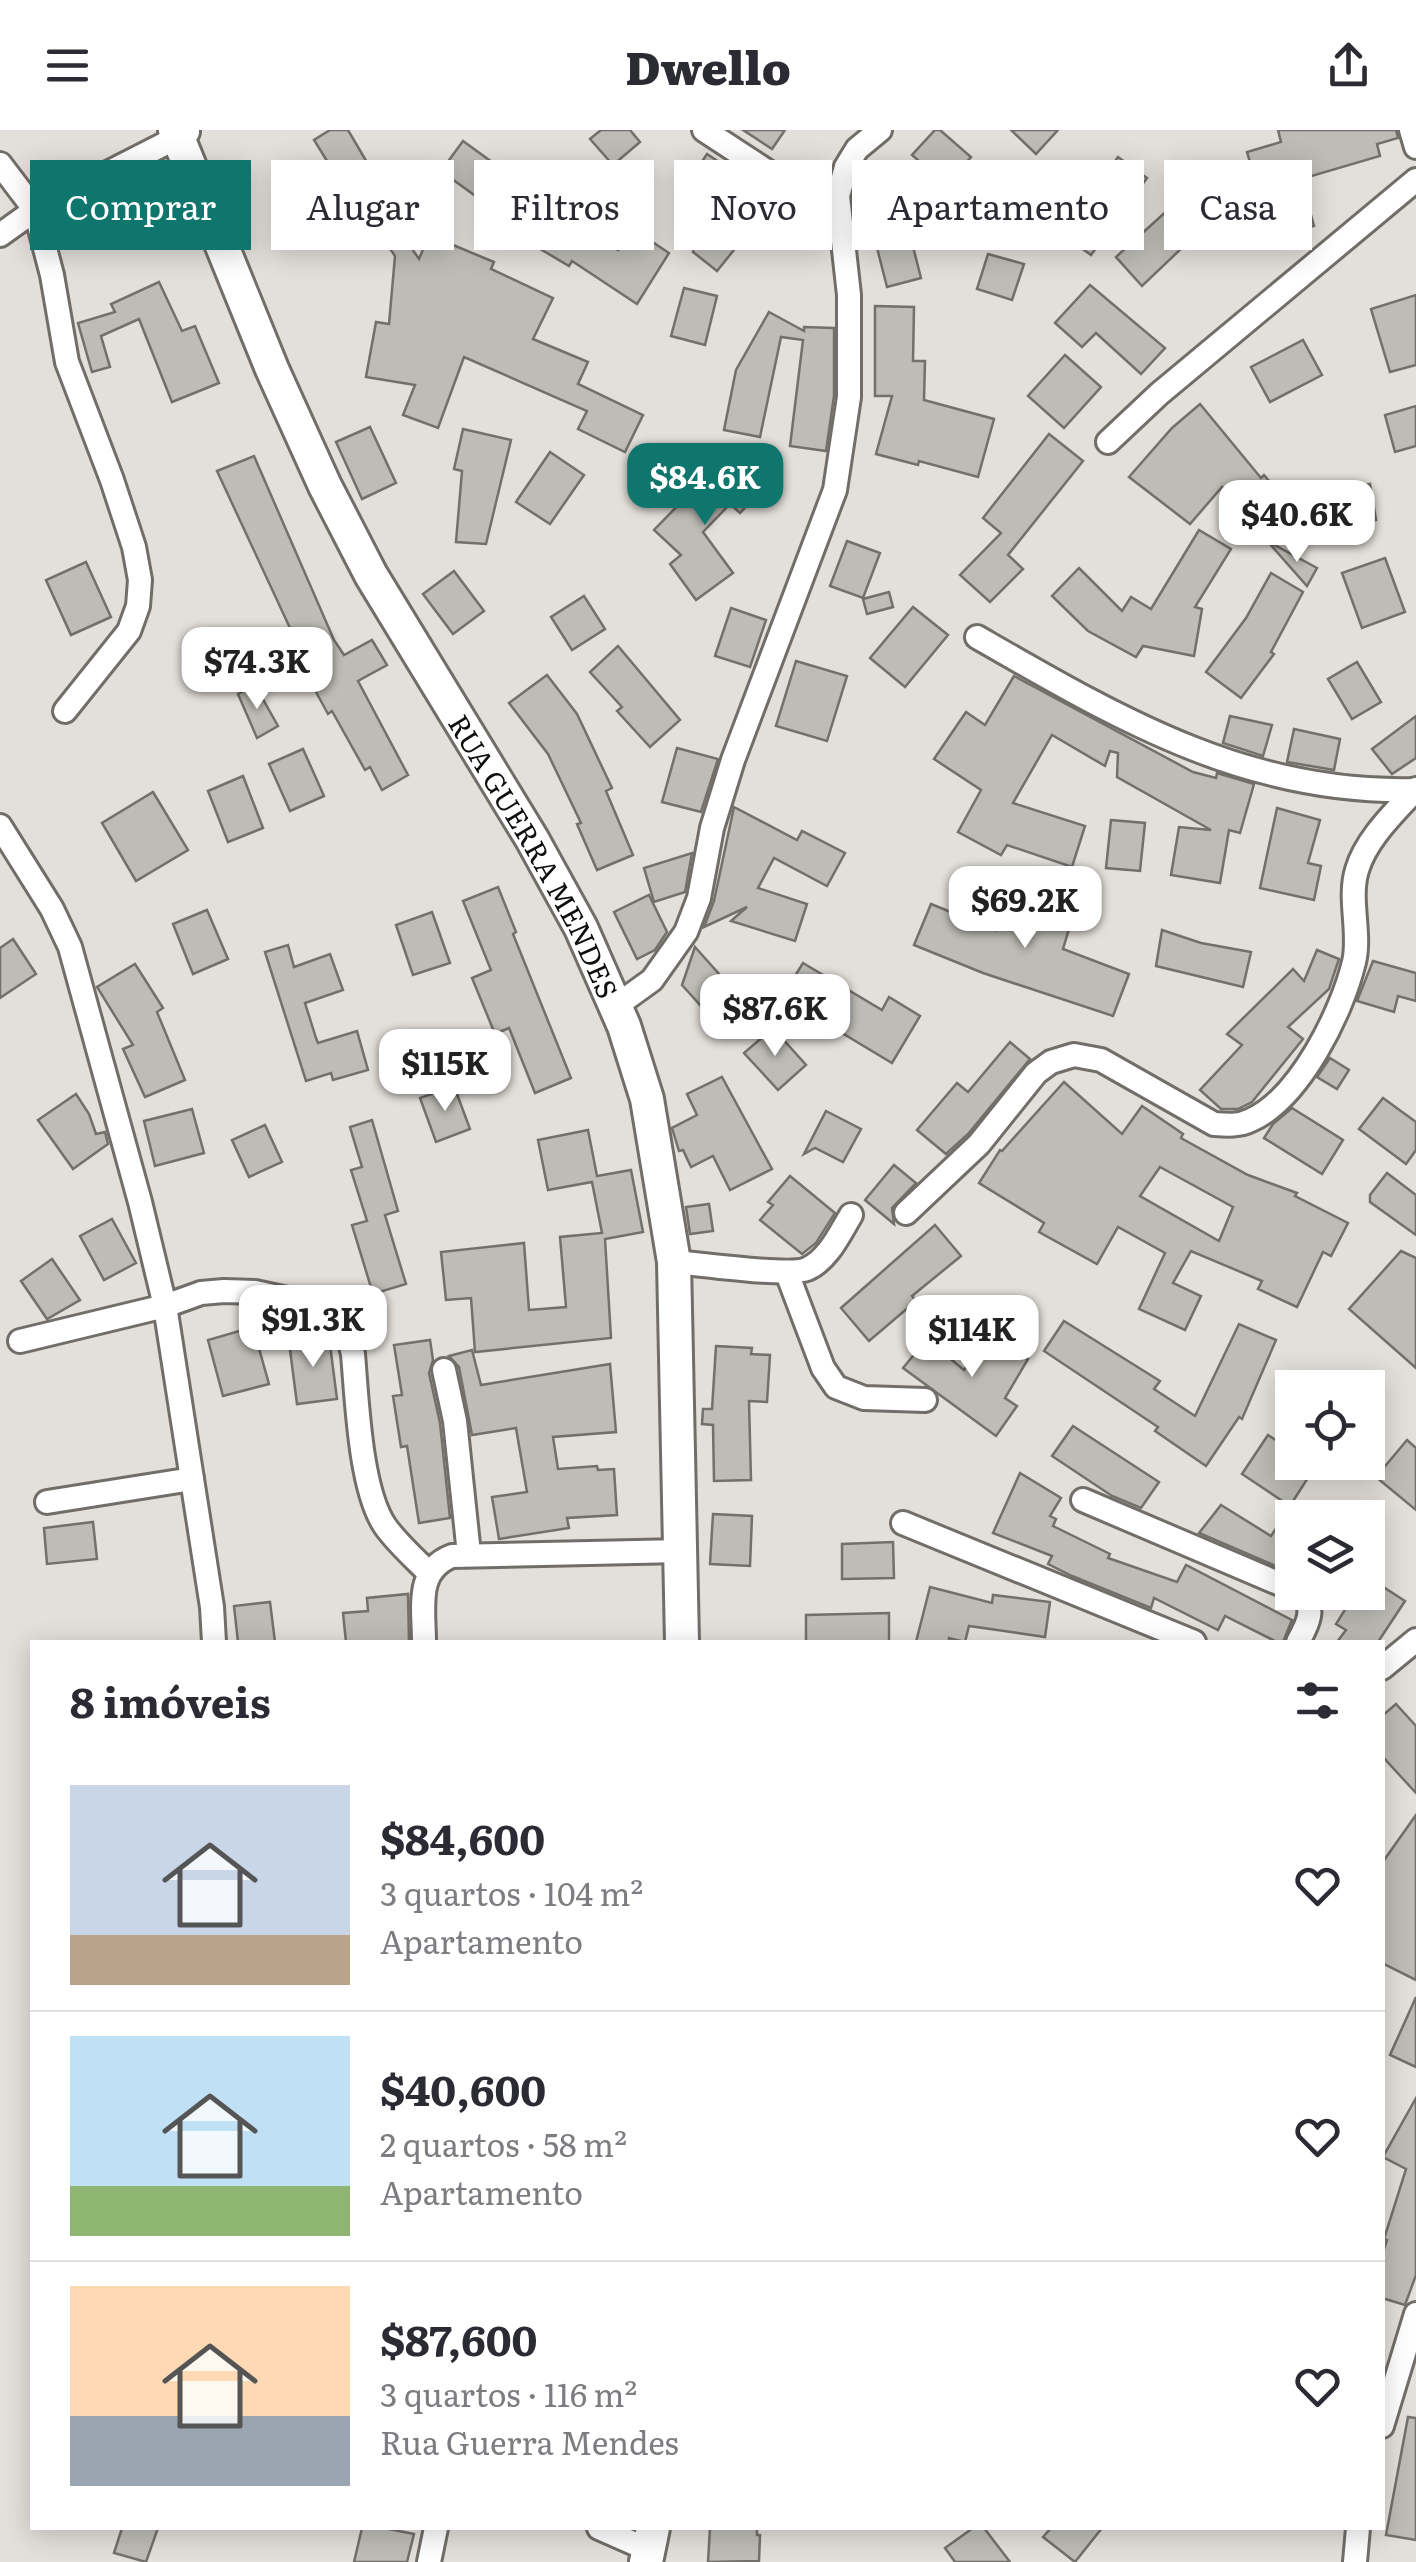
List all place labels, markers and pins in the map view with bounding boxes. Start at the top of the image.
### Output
pin: $84.6K [624,443,786,528]
pin: $40.6K [1216,480,1378,565]
pin: $74.3K [176,627,338,712]
pin: $69.2K [944,866,1106,951]
pin: $87.6K [694,974,856,1059]
pin: $115K [375,1029,515,1114]
pin: $91.3K [232,1285,394,1370]
pin: $114K [902,1295,1042,1380]

